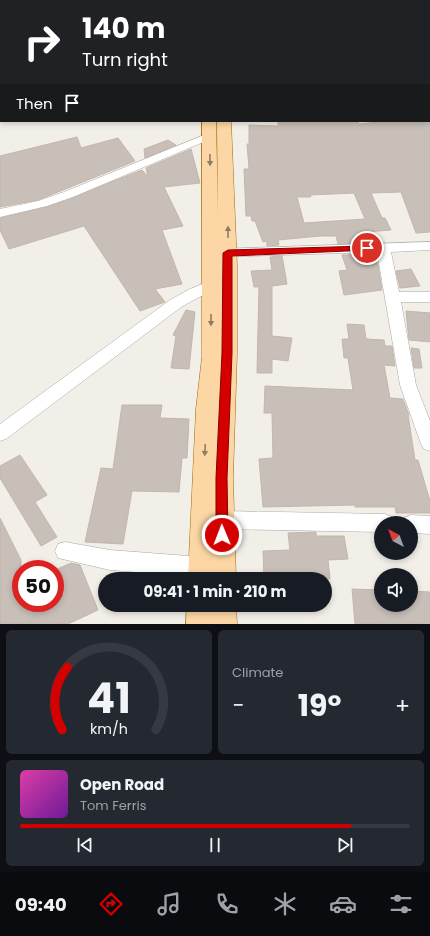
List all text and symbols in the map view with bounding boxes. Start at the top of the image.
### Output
text: 140 m [82,9,165,48]
icon: right [16,16,68,68]
text: Turn right [82,47,168,72]
icon: arrive [61,92,83,114]
text: Then [16,93,53,114]
one-way arrow [207,154,213,167]
one-way arrow [224,226,231,238]
pin [350,231,384,265]
icon: arrive [356,237,378,259]
one-way arrow [208,314,214,327]
one-way arrow [202,444,209,456]
position arrow [201,514,243,556]
north arrow [374,516,418,560]
map controls [374,516,418,612]
speed limit sign: 50 [12,560,64,612]
button: sound [374,568,418,612]
text: 09:41 · 1 min · 210 m [143,581,287,602]
text: Climate [232,663,283,682]
text: 41 [87,669,131,728]
text: 19° [298,684,341,727]
text: − [232,690,244,721]
text: + [395,690,410,721]
text: km/h [90,719,128,739]
text: Open Road [80,774,164,795]
text: Tom Ferris [80,796,147,815]
icon: previous [74,834,96,856]
icon: pause [204,834,226,856]
icon: next [334,834,356,856]
icon: directions [97,890,125,918]
icon: music [155,890,183,918]
icon: phone [213,890,241,918]
icon: climate [271,890,299,918]
icon: car [329,890,357,918]
icon: filters [387,890,415,918]
text: 09:40 [15,892,67,917]

